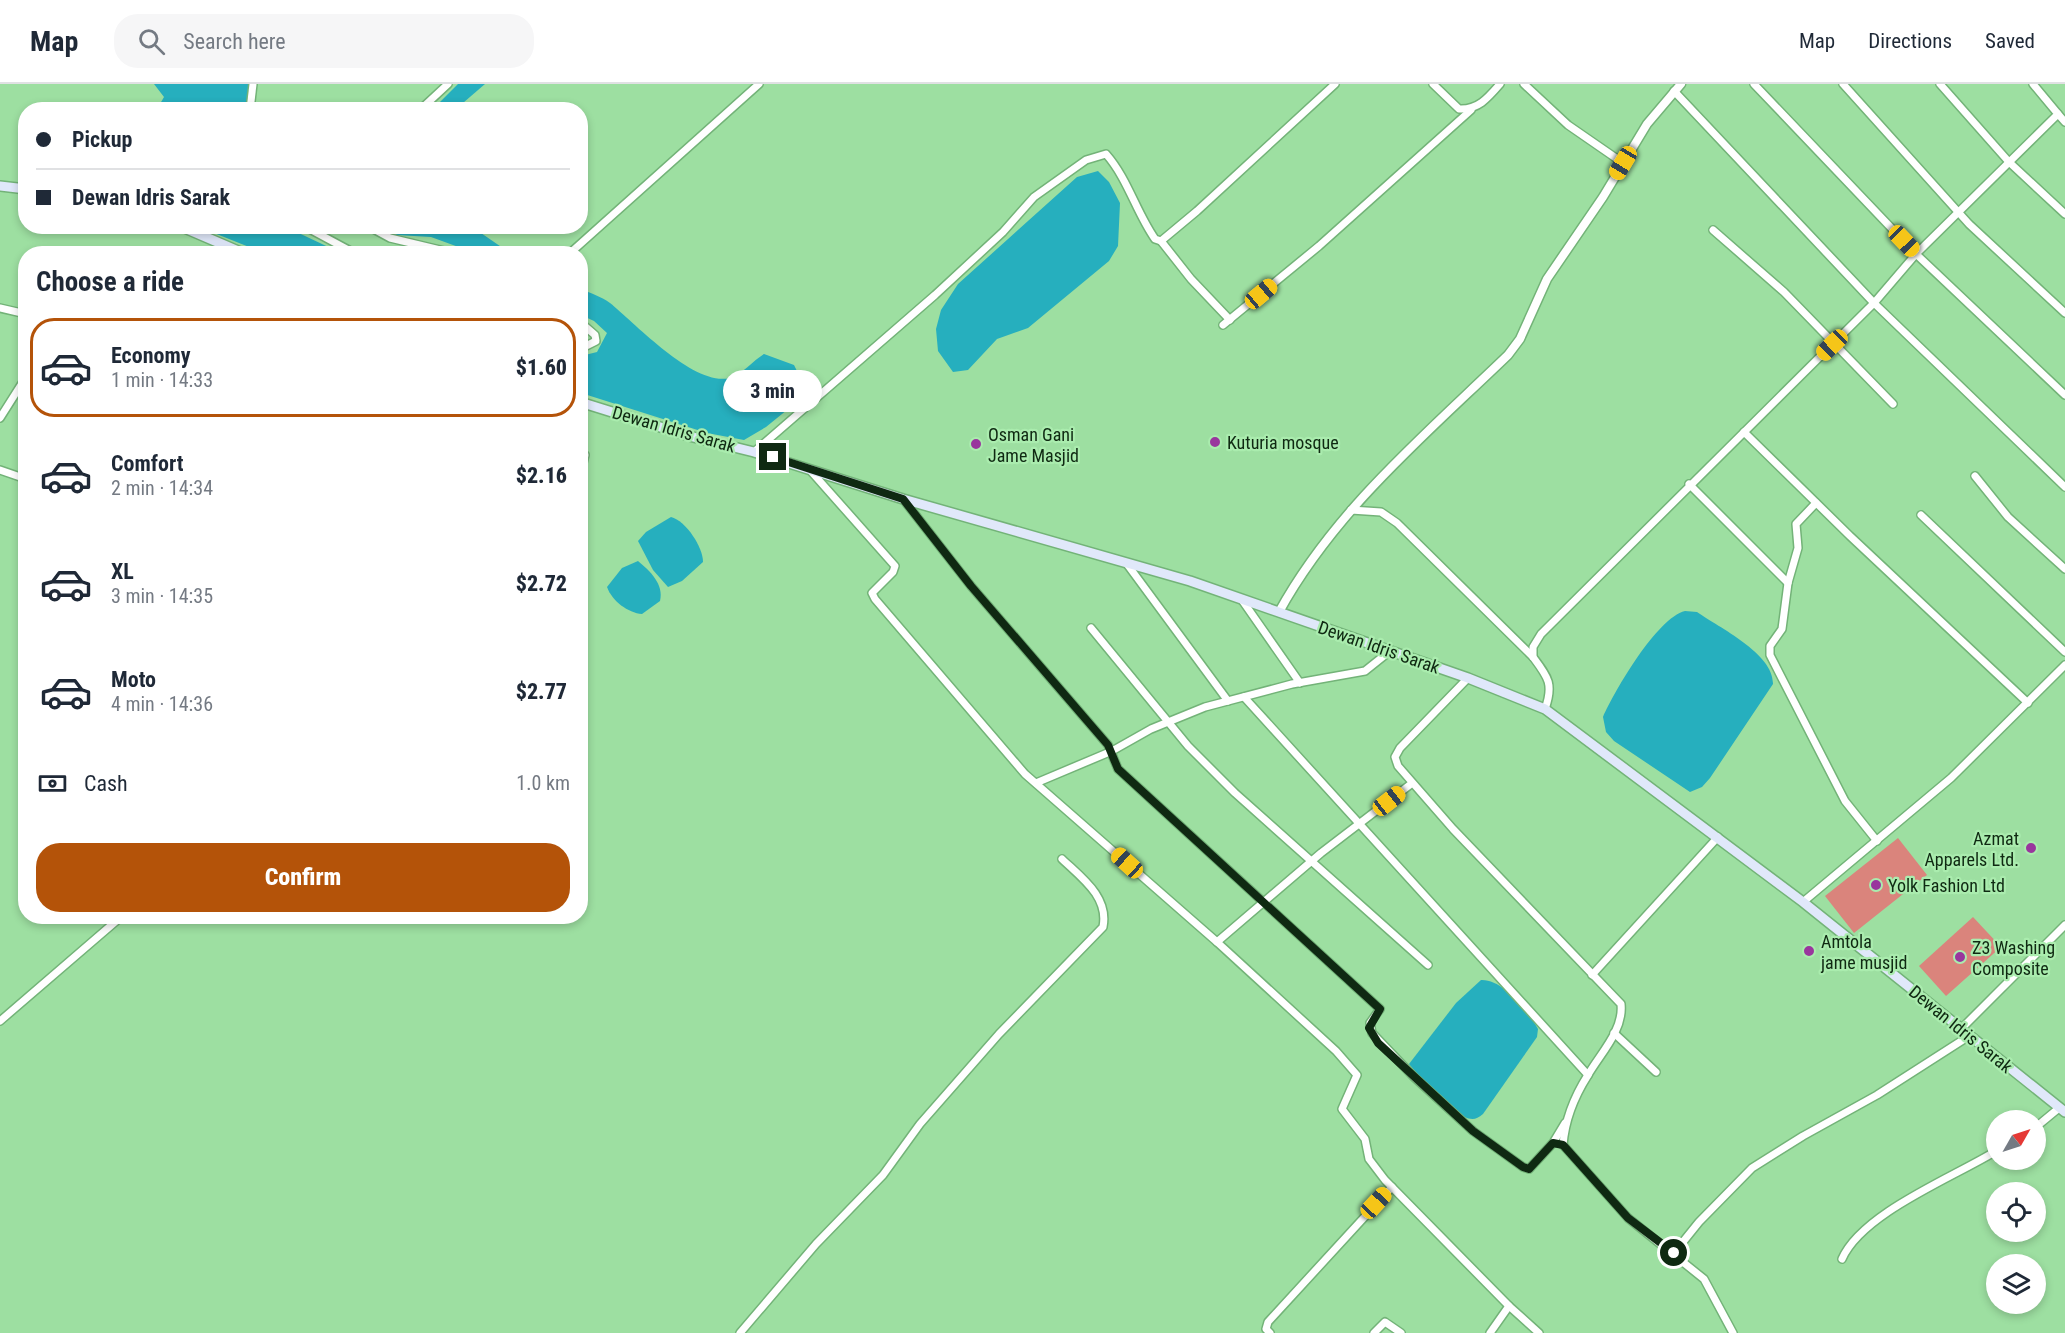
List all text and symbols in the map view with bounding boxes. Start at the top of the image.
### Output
search box [114,14,534,68]
text: Map [30,25,78,58]
icon: search [135,25,168,58]
text: Search here [183,29,286,54]
text: Map [1799,29,1835,53]
text: Directions [1868,29,1952,53]
text: Saved [1985,29,2035,53]
text: Pickup [72,127,132,152]
car [1606,143,1640,183]
text: Dewan Idris Sarak [72,185,230,210]
car [1885,222,1923,260]
text: Choose a ride [36,266,184,298]
car [1241,276,1281,312]
car [1813,326,1851,364]
icon: car [39,341,93,395]
text: Economy [111,343,191,368]
text: $1.60 [516,355,567,380]
text: 1 min · 14:33 [111,368,213,392]
callout: 3 min [724,370,822,412]
text: 3 min [750,379,795,403]
street label: Dewan Idris Sarak [610,401,738,457]
place label: Osman Gani Jame Masjid [988,424,1079,466]
place label: Kuturia mosque [1227,432,1339,453]
marker: Kuturia mosque [1208,435,1222,449]
marker: Osman Gani Jame Masjid [969,437,983,451]
route end [759,443,786,470]
icon: car [39,449,93,503]
text: Comfort [111,451,184,476]
text: $2.16 [516,463,567,488]
text: 2 min · 14:34 [111,476,213,500]
icon: car [39,557,93,611]
text: XL [111,559,134,584]
text: $2.72 [516,571,567,596]
text: 3 min · 14:35 [111,584,213,608]
street label: Dewan Idris Sarak [1315,616,1443,678]
icon: car [39,665,93,719]
text: Moto [111,667,156,692]
text: $2.77 [516,679,567,704]
text: 4 min · 14:36 [111,692,213,716]
icon: cash [36,767,69,800]
text: Cash [84,771,128,796]
text: 1.0 km [516,771,570,795]
car [1369,783,1409,819]
place label: Azmat Apparels Ltd. [1924,828,2019,870]
marker: Azmat Apparels Ltd. [2024,841,2038,855]
button: Confirm [36,843,570,912]
car [1108,844,1146,882]
place label: Yolk Fashion Ltd [1888,875,2005,896]
marker: Yolk Fashion Ltd [1869,878,1883,892]
place label: Amtola jame musjid [1820,931,1907,973]
place label: Z3 Washing Composite [1972,937,2055,979]
marker: Amtola jame musjid [1802,944,1816,958]
marker: Z3 Washing Composite [1953,950,1967,964]
street label: Dewan Idris Sarak [1905,981,2017,1077]
north arrow [1986,1110,2046,1170]
map controls [1986,1110,2046,1314]
button: locate [1986,1182,2046,1242]
car [1357,1184,1395,1222]
route start [1660,1239,1687,1266]
button: layers [1986,1254,2046,1314]

